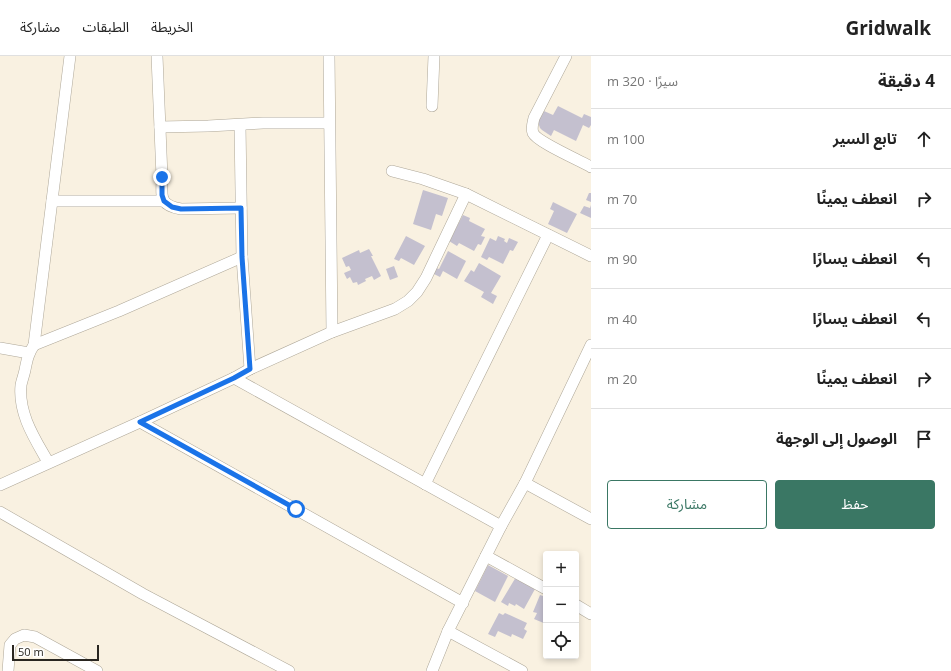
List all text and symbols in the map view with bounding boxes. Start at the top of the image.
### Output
text: Gridwalk [845,15,931,41]
text: مشاركة [20,17,60,36]
text: الطبقات [82,17,129,36]
text: الخريطة [151,17,193,36]
text: 4 دقيقة [878,69,935,92]
text: سيرًا · 320 m [607,72,678,90]
text: تابع السير [833,128,897,148]
icon: ahead [913,128,935,150]
text: 100 m [607,130,645,148]
route end [153,168,171,186]
text: انعطف يمينًا [816,188,897,208]
icon: right [913,188,935,210]
text: 70 m [607,190,637,208]
text: انعطف يسارًا [813,248,897,268]
icon: left [913,248,935,270]
text: 90 m [607,250,637,268]
text: انعطف يسارًا [813,308,897,328]
icon: left [913,308,935,330]
text: 40 m [607,310,637,328]
text: انعطف يمينًا [816,368,897,388]
icon: right [913,368,935,390]
text: 20 m [607,370,637,388]
text: الوصول إلى الوجهة [776,428,897,448]
icon: arrive [913,428,935,450]
button: مشاركة [607,480,767,529]
button: حفظ [775,480,935,529]
route start [287,500,305,518]
map controls [543,551,579,659]
button: + [543,551,579,587]
button: − [543,587,579,623]
button: locate [543,623,579,659]
scale bar [12,643,99,662]
text: 50 m [18,644,44,659]

